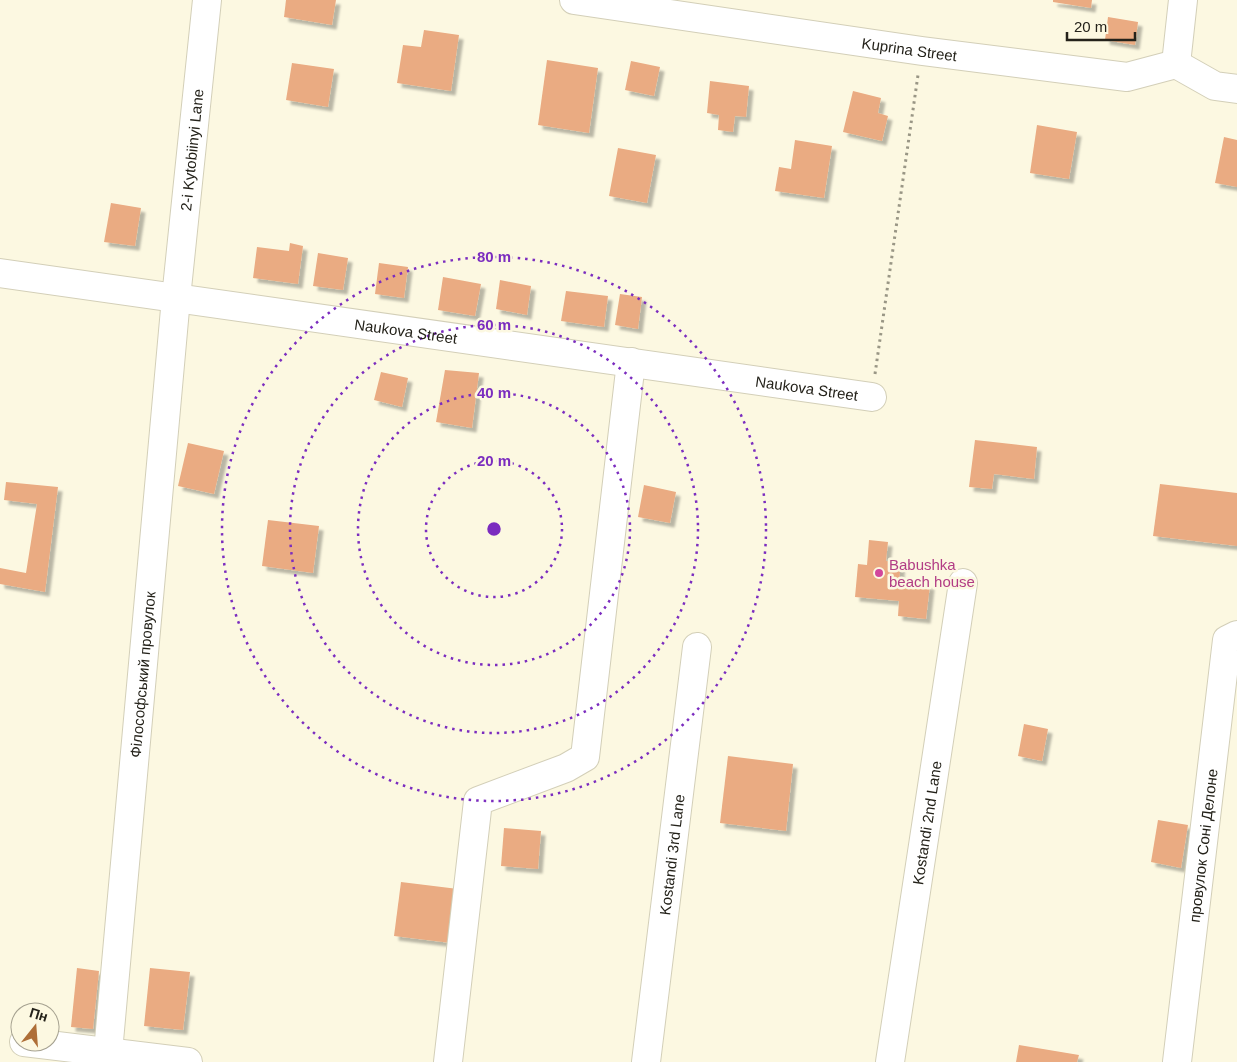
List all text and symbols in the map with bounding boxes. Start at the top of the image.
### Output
scale bar [1067,10,1134,42]
text: 20 m [1074,18,1107,35]
street label: Kuprina Street [861,34,959,64]
street label: 2-i Kytobiinyi Lane [177,88,206,212]
text: 80 m [477,248,511,265]
street label: Naukova Street [354,315,459,347]
text: 60 m [477,316,511,333]
street label: Naukova Street [754,372,860,404]
text: 40 m [477,384,511,401]
text: 20 m [477,452,511,469]
centre of rings [485,520,503,538]
place label: Babushka beach house [889,556,975,590]
marker: Babushka beach house [873,567,885,579]
street label: Філософський провулок [126,590,158,758]
street label: Kostandi 2nd Lane [909,760,944,886]
street label: провулок Соні Делоне [1185,768,1220,923]
street label: Kostandi 3rd Lane [656,793,687,916]
north arrow [10,1002,60,1052]
text: Пн [28,1004,50,1025]

